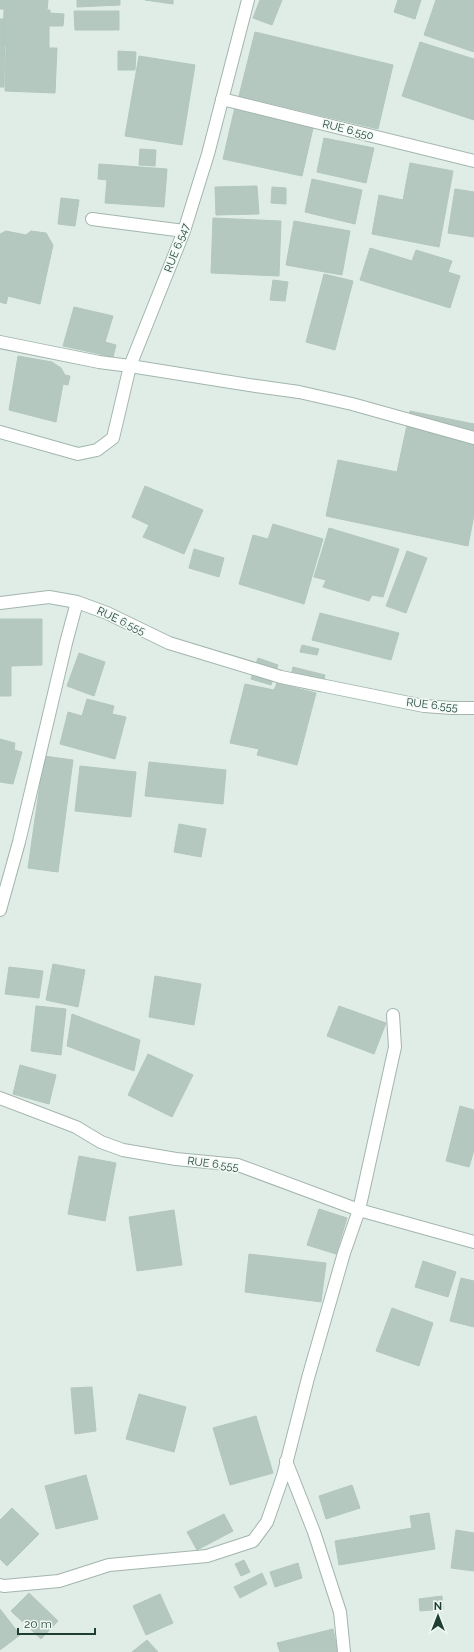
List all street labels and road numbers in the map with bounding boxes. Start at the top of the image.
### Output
street label: RUE 6.550 [321,117,375,143]
street label: RUE 6.547 [162,222,192,274]
street label: RUE 6.555 [95,604,147,638]
street label: RUE 6.555 [406,696,458,714]
street label: RUE 6.555 [187,1154,239,1174]

